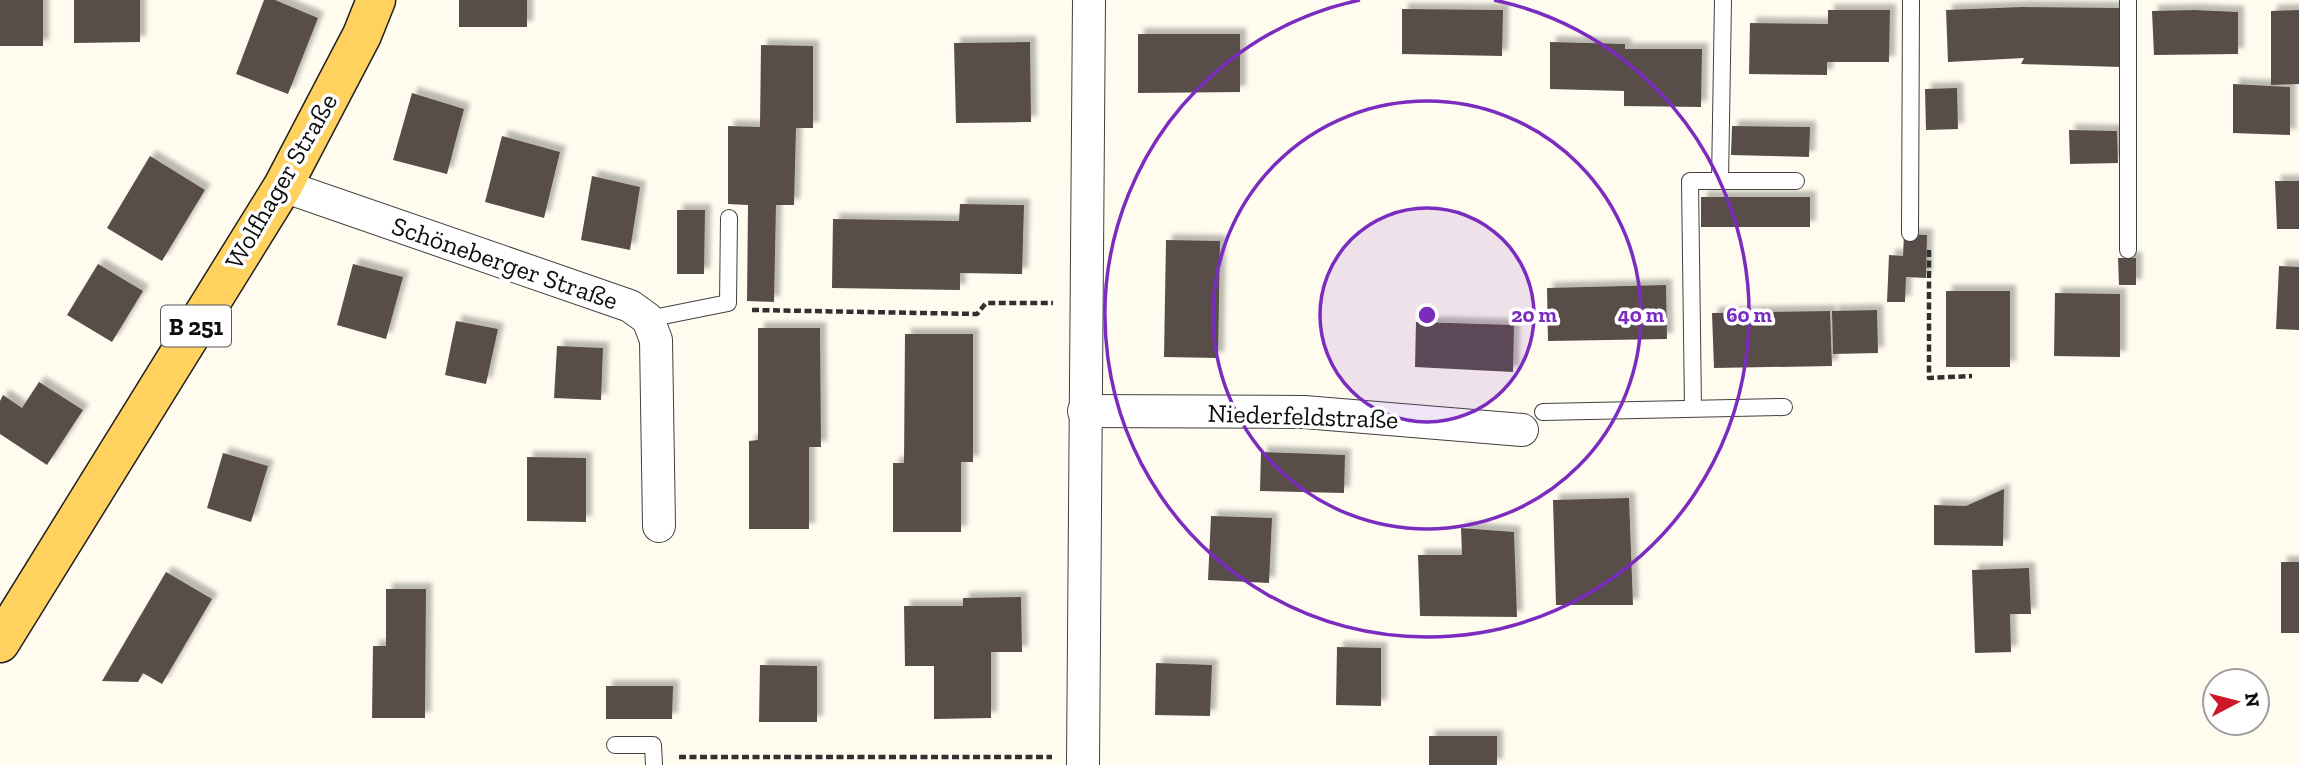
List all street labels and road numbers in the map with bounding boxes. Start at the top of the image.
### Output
street label: Wolfhager Straße [218,88,344,274]
street label: Schöneberger Straße [388,209,622,317]
road number: B 251 [161,306,231,346]
street label: Niederfeldstraße [1207,397,1399,435]

